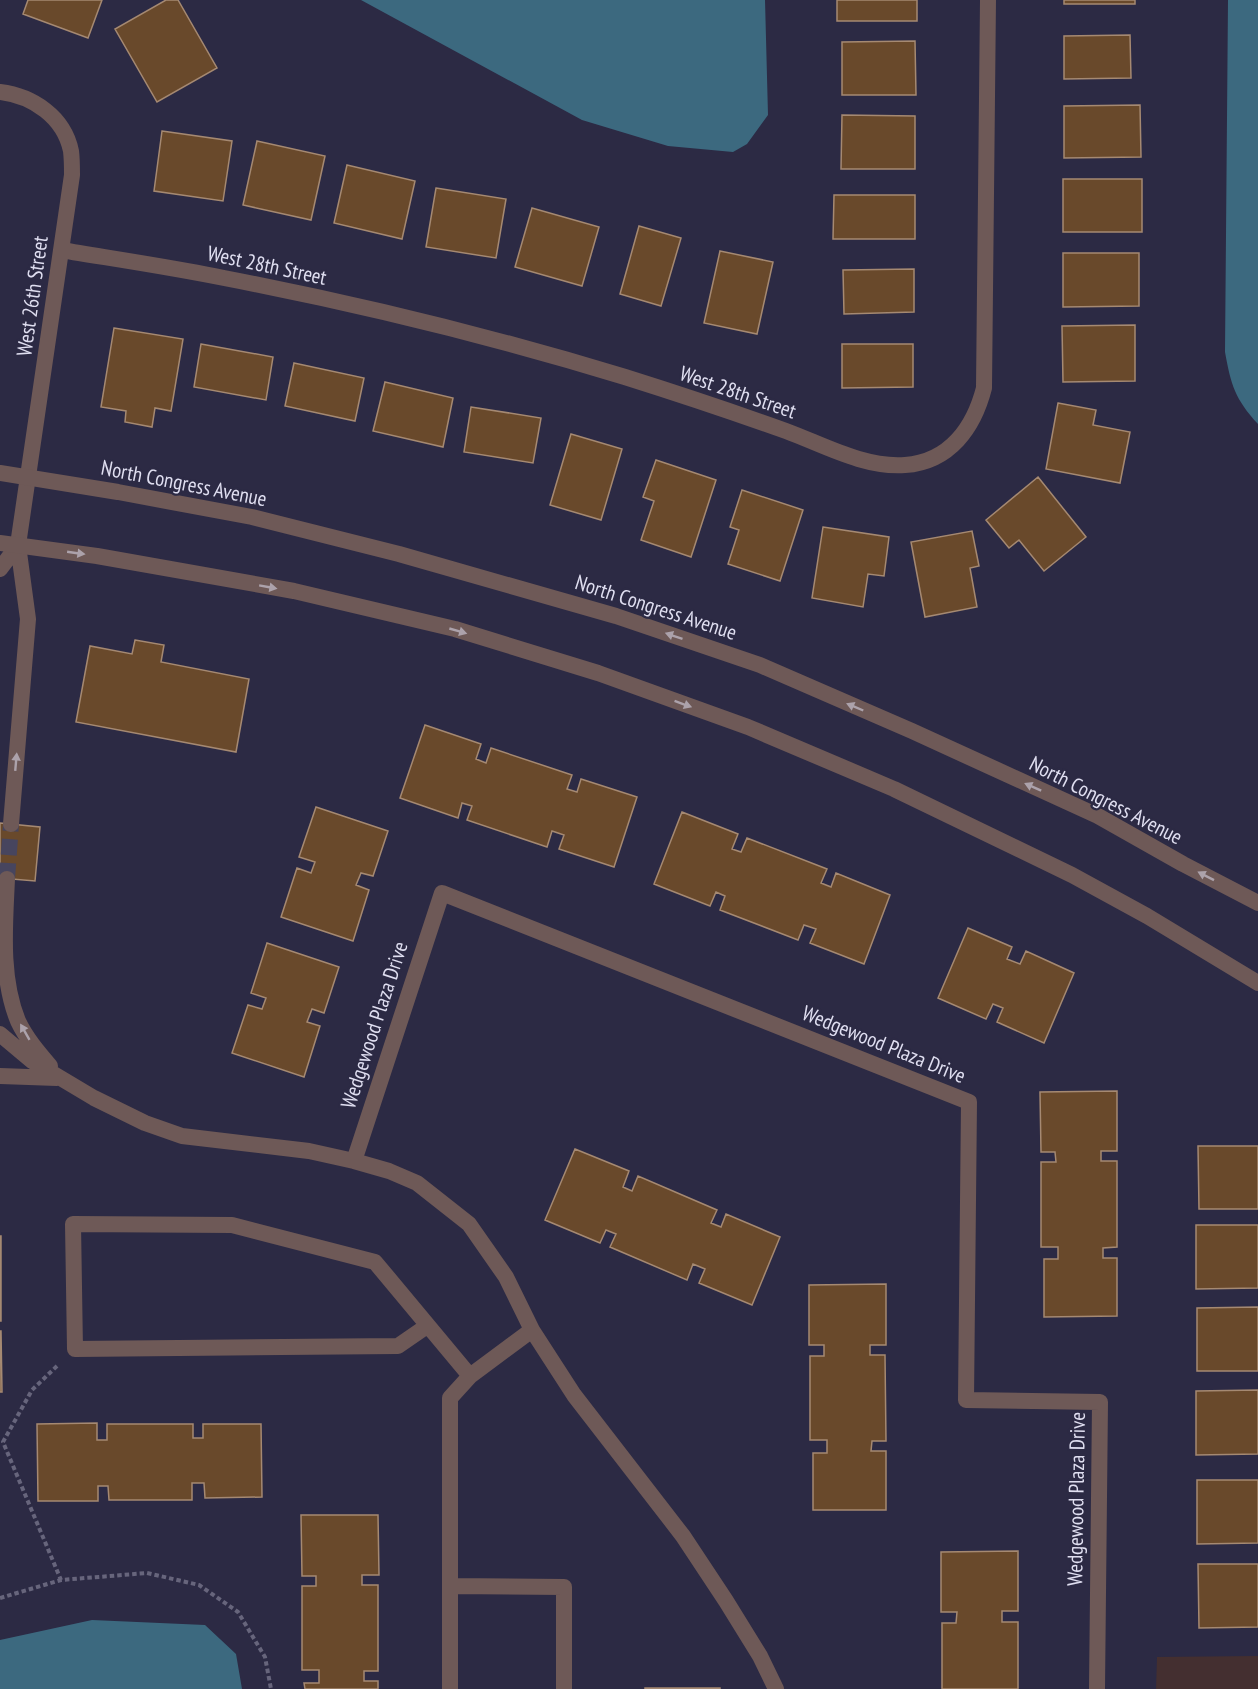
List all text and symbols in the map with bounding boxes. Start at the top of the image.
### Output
street label: West 26th Street [10,234,54,358]
street label: West 28th Street [205,239,329,291]
street label: West 28th Street [676,360,800,425]
street label: North Congress Avenue [99,454,269,512]
one-way arrow [67,549,86,558]
street label: North Congress Avenue [572,568,740,646]
one-way arrow [259,582,278,591]
one-way arrow [449,626,467,636]
one-way arrow [665,630,683,640]
one-way arrow [674,699,692,709]
one-way arrow [846,701,864,711]
street label: North Congress Avenue [1025,750,1187,850]
one-way arrow [11,753,20,772]
one-way arrow [1024,781,1042,791]
one-way arrow [1197,871,1214,881]
street label: Wedgewood Plaza Drive [334,938,414,1112]
street label: Wedgewood Plaza Drive [798,999,970,1089]
one-way arrow [19,1024,30,1040]
street label: Wedgewood Plaza Drive [1061,1412,1091,1586]

